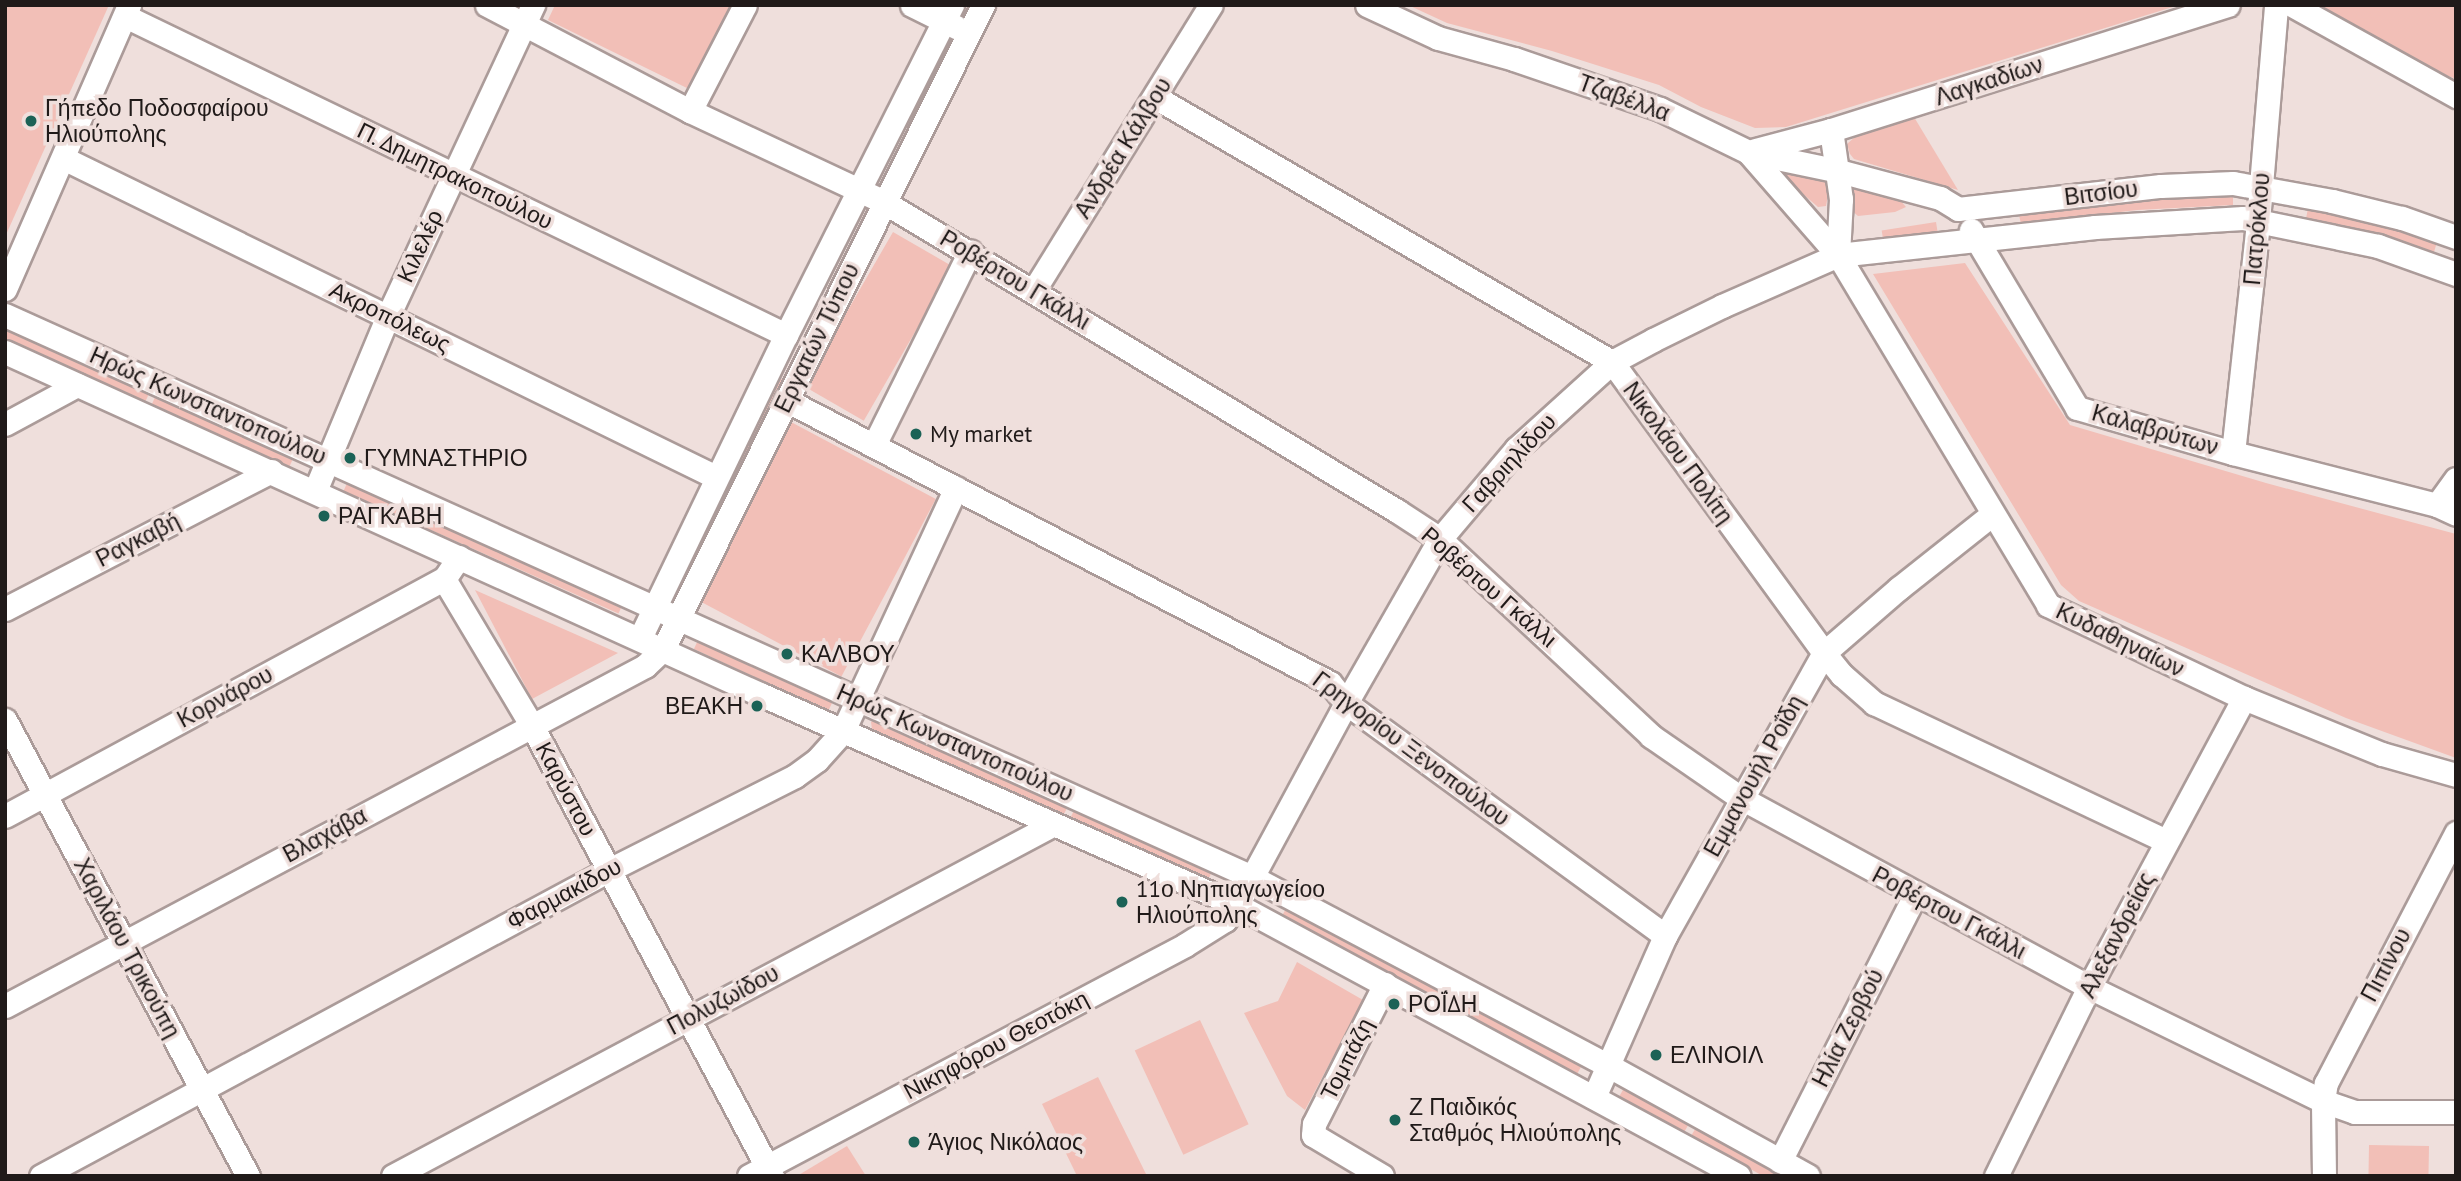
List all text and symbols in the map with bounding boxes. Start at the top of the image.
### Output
street label: Λαγκαδίων [1931,51,2047,111]
street label: Τζαβέλλα [1574,69,1674,127]
street label: Ανδρέα Κάλβου [1069,73,1177,223]
place label: Γήπεδο Ποδοσφαίρου Ηλιούπολης [45,94,269,148]
marker: Γήπεδο Ποδοσφαίρου Ηλιούπολης [23,113,39,129]
street label: Π. Δημητρακοπούλου [352,116,558,236]
street label: Πατρόκλου [2238,172,2276,286]
street label: Βιτσίου [2063,175,2139,211]
street label: Κιλελέρ [391,205,449,287]
street label: Ροβέρτου Γκάλλι [935,224,1095,336]
street label: Εργατών Τύπου [769,259,865,417]
street label: Ακροπόλεως [325,276,455,358]
street label: Ηρώς Κωνσταντοπούλου [86,341,330,471]
street label: Νικολάου Πολίτη [1617,377,1739,529]
street label: Καλαβρύτων [2089,399,2221,461]
street label: Γαβριηλίδου [1456,408,1562,518]
place label: My market [930,420,1033,448]
marker: My market [908,426,924,442]
place label: ΓΥΜΝΑΣΤΗΡΙΟ [364,444,528,472]
marker: ΓΥΜΝΑΣΤΗΡΙΟ [342,450,358,466]
place label: ΡΑΓΚΑΒΗ [338,502,442,530]
street label: Ραγκαβή [91,507,185,573]
marker: ΡΑΓΚΑΒΗ [316,508,332,524]
street label: Ροβέρτου Γκάλλι [1416,521,1562,653]
street label: Κυδαθηναίων [2051,597,2189,683]
place label: ΚΑΛΒΟΥ [801,640,895,668]
marker: ΚΑΛΒΟΥ [779,646,795,662]
street label: Κορνάρου [173,660,277,734]
street label: Γρηγορίου Ξενοπούλου [1307,666,1515,832]
street label: Ηρώς Κωνσταντοπούλου [833,678,1077,808]
street label: Εμμανουήλ Ροΐδη [1698,691,1810,861]
place label: ΒΕΑΚΗ [665,692,743,720]
marker: ΒΕΑΚΗ [749,698,765,714]
street label: Καρύστου [530,737,602,841]
street label: Βλαχάβα [278,801,372,869]
street label: Φαρμακίδου [502,852,626,936]
street label: Χαριλάου Τρικούπη [68,853,186,1043]
street label: Ροβέρτου Γκάλλι [1867,861,2031,965]
street label: Αλεξανδρείας [2074,868,2160,1002]
place label: 11ο Νηπιαγωγείοο Ηλιούπολης [1136,875,1325,929]
marker: 11ο Νηπιαγωγείοο Ηλιούπολης [1114,894,1130,910]
street label: Πιπίνου [2355,924,2417,1006]
street label: Πολυζωίδου [663,959,783,1041]
street label: Ηλία Ζερβού [1807,964,1889,1092]
street label: Νικηφόρου Θεοτόκη [899,985,1093,1105]
place label: ΡΟΪ́ΔΗ [1408,990,1477,1018]
marker: ΡΟΪ́ΔΗ [1386,996,1402,1012]
street label: Τομπάζη [1315,1013,1379,1105]
place label: ΕΛΙΝΟΙΛ [1670,1041,1763,1069]
marker: ΕΛΙΝΟΙΛ [1648,1047,1664,1063]
place label: Ζ Παιδικός Σταθμός Ηλιούπολης [1409,1093,1621,1147]
marker: Ζ Παιδικός Σταθμός Ηλιούπολης [1387,1112,1403,1128]
place label: Άγιος Νικόλαος [928,1128,1083,1156]
marker: Άγιος Νικόλαος [906,1134,922,1150]

